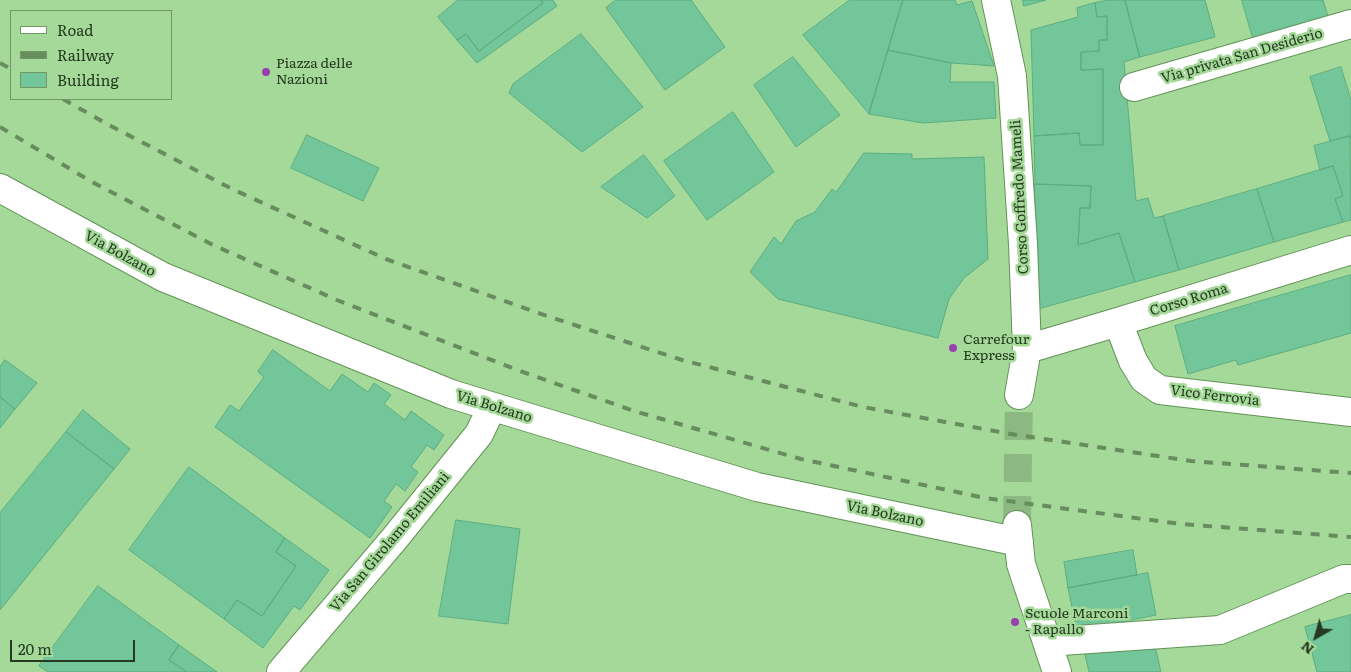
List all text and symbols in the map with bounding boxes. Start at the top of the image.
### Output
legend [10,10,172,100]
text: Road [57,18,93,41]
street label: Via privata San Desiderio [1159,25,1325,87]
text: Railway [57,43,114,66]
place label: Piazza delle Nazioni [276,56,353,88]
marker: Piazza delle Nazioni [260,66,272,78]
text: Building [57,68,119,91]
street label: Corso Goffredo Mameli [1008,119,1032,275]
street label: Via Bolzano [82,228,158,280]
street label: Corso Roma [1148,280,1230,320]
place label: Carrefour Express [963,332,1029,364]
marker: Carrefour Express [947,342,959,354]
street label: Vico Ferrovia [1170,382,1260,410]
street label: Via Bolzano [454,387,534,427]
street label: Via San Girolamo Emiliani [327,469,453,615]
street label: Via Bolzano [845,498,925,530]
place label: Scuole Marconi - Rapallo [1025,606,1128,638]
north arrow [1291,612,1341,662]
marker: Scuole Marconi - Rapallo [1009,616,1021,628]
scale bar [12,630,138,662]
text: 20 m [18,637,52,660]
text: N [1296,637,1318,660]

